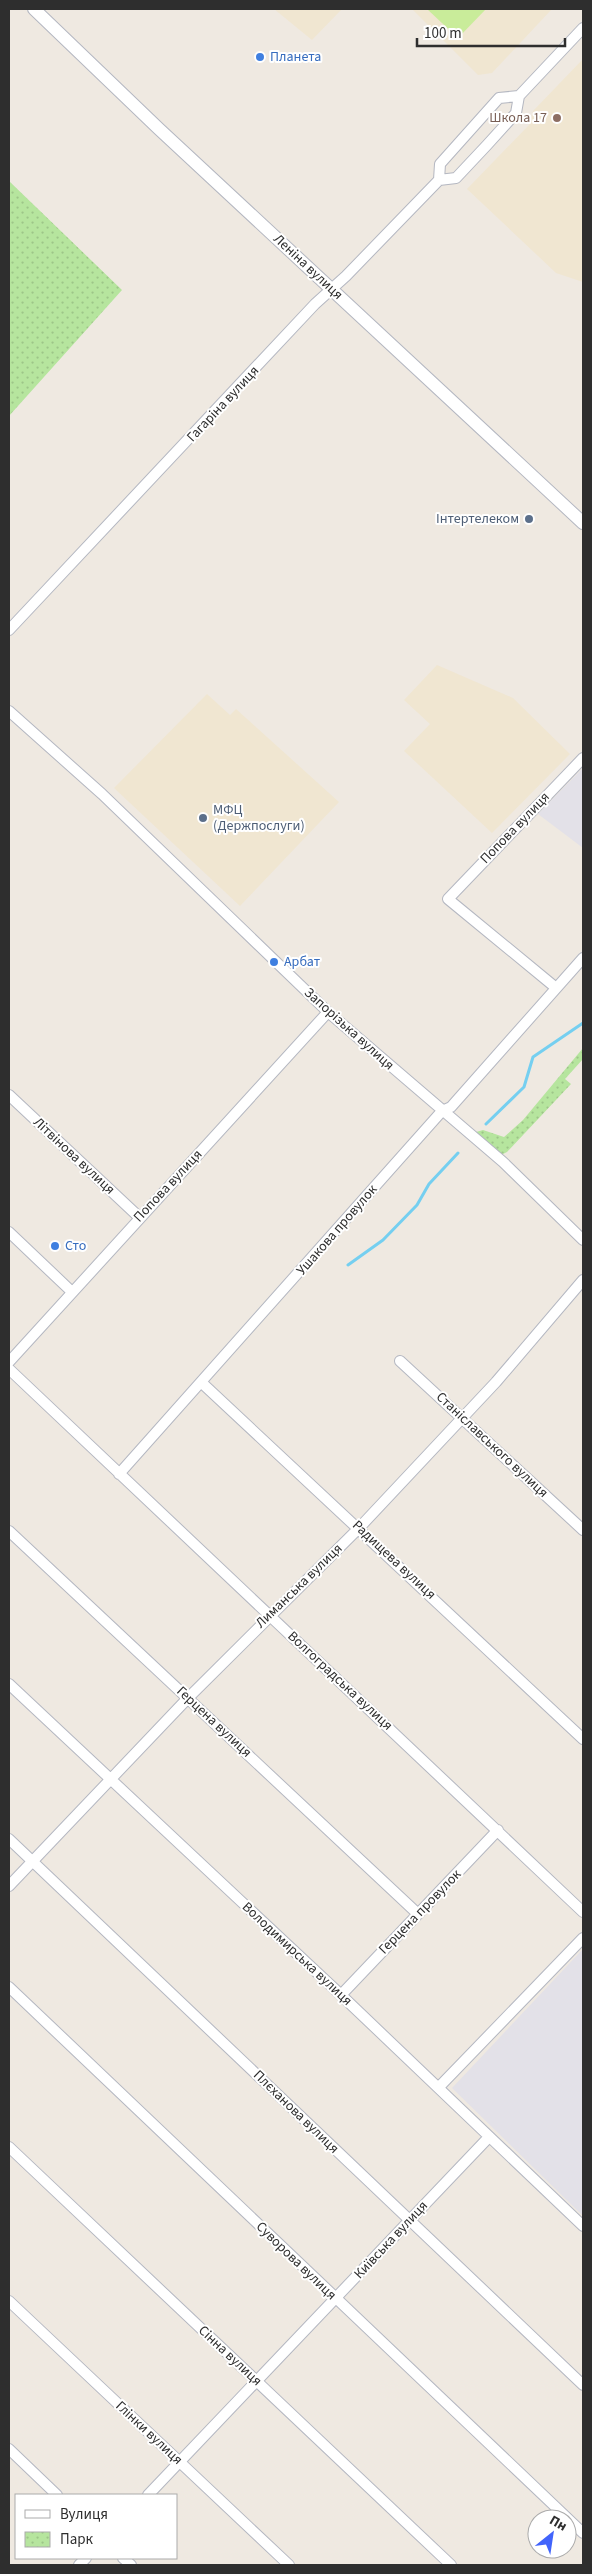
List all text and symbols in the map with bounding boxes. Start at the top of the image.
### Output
scale bar [417,15,564,47]
text: 100 m [424,23,462,44]
place label: Планета [270,47,321,67]
marker: Планета [254,51,266,63]
place label: Школа 17 [489,108,547,128]
marker: Школа 17 [551,112,563,124]
street label: Леніна вулиця [269,229,347,305]
street label: Гагаріна вулиця [182,361,264,447]
place label: Інтертелеком [436,509,519,529]
marker: Інтертелеком [523,513,535,525]
street label: Попова вулиця [476,788,554,868]
place label: МФЦ (Держпослуги) [213,800,305,836]
marker: МФЦ (Держпослуги) [197,812,209,824]
place label: Арбат [284,952,321,972]
marker: Арбат [268,956,280,968]
street label: Запорізька вулиця [300,983,398,1075]
street label: Літвінова вулиця [29,1113,119,1199]
street label: Попова вулиця [129,1145,207,1227]
street label: Ушакова провулок [292,1180,382,1280]
place label: Сто [65,1236,86,1256]
marker: Сто [49,1240,61,1252]
street label: Станіславського вулиця [431,1387,553,1503]
street label: Радищева вулиця [348,1516,440,1604]
street label: Лиманська вулиця [251,1539,347,1633]
street label: Волгоградська вулиця [283,1627,397,1735]
street label: Герцена вулиця [172,1682,256,1762]
street label: Герцена провулок [374,1865,466,1959]
street label: Володимирська вулиця [237,1897,357,2011]
street label: Плєханова вулиця [249,2066,343,2158]
street label: Київська вулиця [349,2196,433,2284]
street label: Суворова вулиця [251,2217,341,2305]
street label: Сінна вулиця [194,2321,266,2391]
street label: Глінки вулиця [111,2396,187,2470]
legend [15,2494,178,2559]
text: Вулиця [60,2504,108,2525]
north arrow [527,2509,577,2559]
text: Пн [545,2511,571,2537]
text: Парк [60,2529,94,2550]

